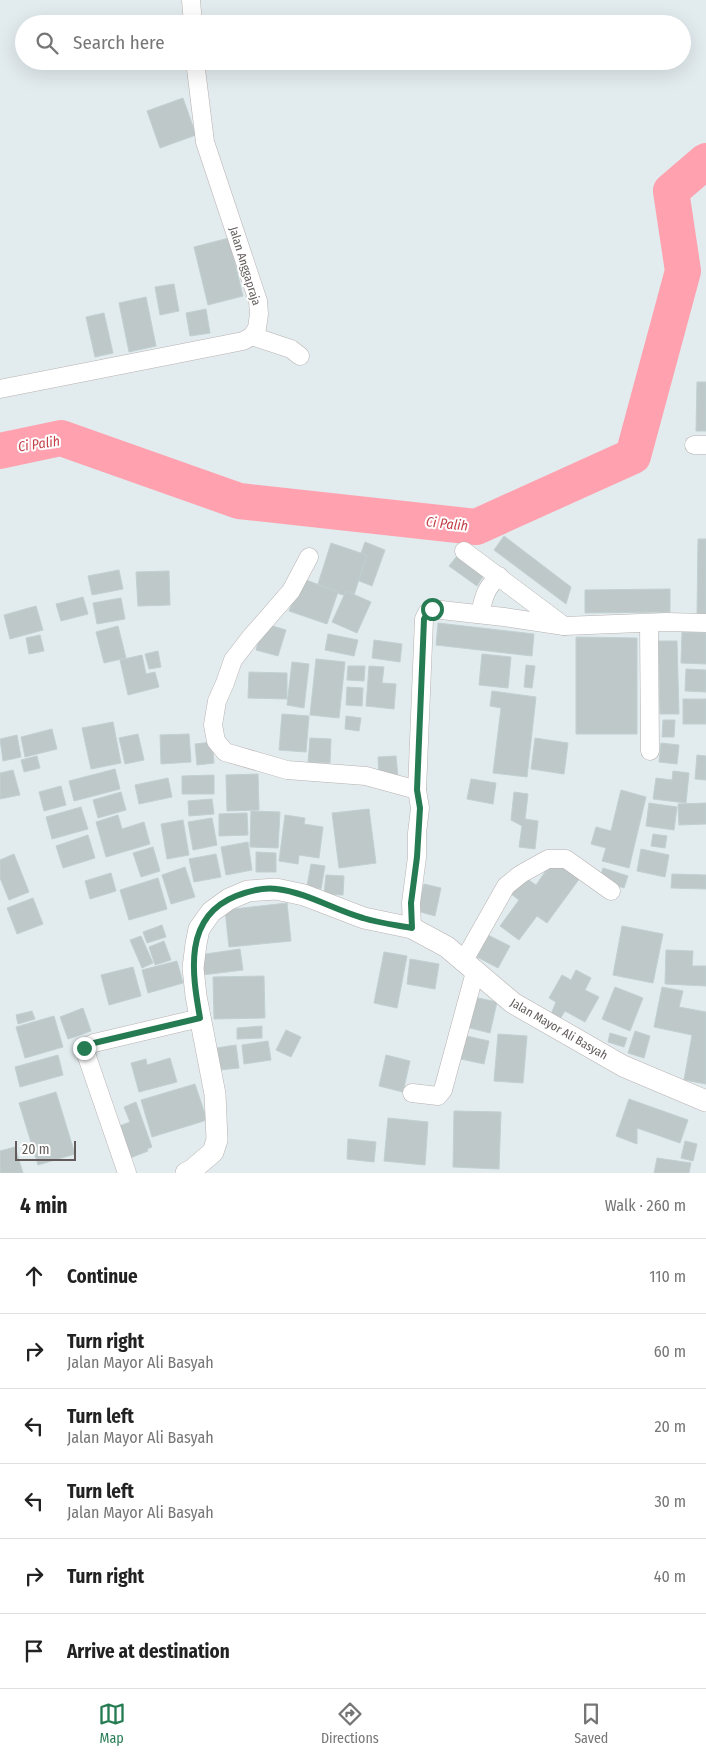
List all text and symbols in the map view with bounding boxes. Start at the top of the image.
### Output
search box [15,15,691,70]
icon: search [33,29,61,57]
text: Search here [73,31,165,54]
street label: Jalan Anggapraja [226,225,264,307]
water label: Ci Palih [17,433,61,455]
water label: Ci Palih [425,513,469,535]
route start [421,598,444,621]
street label: Jalan Mayor Ali Basyah [508,995,610,1063]
route end [73,1037,96,1060]
scale bar [15,1138,76,1161]
text: 20 m [22,1141,50,1158]
text: 4 min [20,1193,68,1219]
text: Walk · 260 m [605,1196,686,1215]
icon: ahead [20,1262,48,1290]
text: Continue [67,1265,138,1288]
text: 110 m [649,1267,686,1286]
text: Turn right [67,1330,144,1353]
icon: right [20,1337,48,1365]
text: 60 m [654,1342,686,1361]
text: Jalan Mayor Ali Basyah [67,1353,214,1372]
text: Turn left [67,1405,134,1428]
icon: left [20,1412,48,1440]
text: 20 m [655,1417,686,1436]
text: Jalan Mayor Ali Basyah [67,1428,214,1447]
text: Turn left [67,1480,134,1503]
icon: left [20,1487,48,1515]
text: 30 m [654,1492,686,1511]
text: Jalan Mayor Ali Basyah [67,1503,214,1522]
icon: right [20,1562,48,1590]
text: Turn right [67,1565,144,1588]
text: 40 m [654,1567,686,1586]
icon: arrive [20,1637,48,1665]
text: Arrive at destination [67,1640,230,1663]
tab: Map [98,1700,126,1747]
tab: Directions [321,1700,379,1747]
tab: Saved [574,1700,608,1747]

